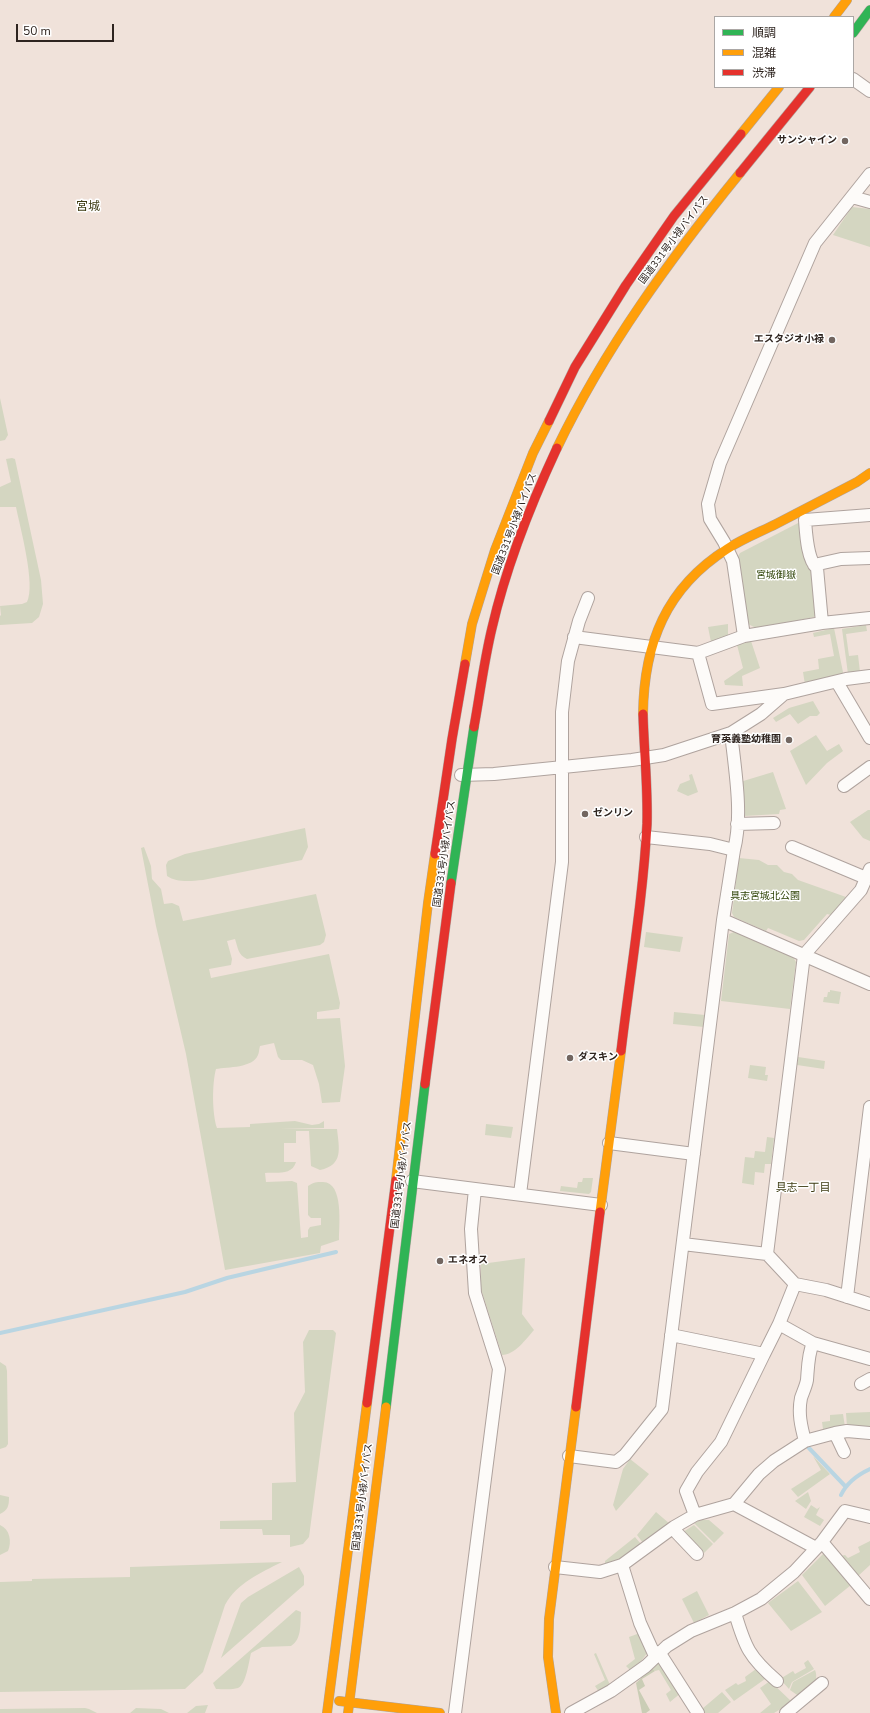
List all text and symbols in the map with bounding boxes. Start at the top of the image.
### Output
scale bar [18,16,116,42]
legend [714,16,854,88]
text: 50 m [23,23,51,39]
text: 順調 [752,25,776,41]
text: 混雑 [752,45,776,61]
text: 渋滞 [752,65,776,81]
place label: サンシャイン [777,135,837,147]
marker: サンシャイン [840,136,850,146]
street label: 国道331号小禄バイパス [637,193,711,287]
district label: 宮城 [76,200,100,214]
place label: エスタジオ小禄 [754,334,824,346]
marker: エスタジオ小禄 [827,335,837,345]
street label: 国道331号小禄バイパス [490,471,540,577]
park label: 宮城御嶽 [756,570,796,582]
place label: 育英義塾幼稚園 [711,734,781,746]
marker: 育英義塾幼稚園 [784,735,794,745]
street label: 国道331号小禄バイパス [432,800,458,908]
place label: ゼンリン [593,808,633,820]
marker: ゼンリン [580,809,590,819]
park label: 具志宮城北公園 [730,891,800,903]
place label: ダスキン [578,1052,618,1064]
marker: ダスキン [565,1053,575,1063]
street label: 国道331号小禄バイパス [389,1121,415,1229]
district label: 具志一丁目 [776,1181,830,1195]
place label: エネオス [448,1255,488,1267]
marker: エネオス [435,1256,445,1266]
street label: 国道331号小禄バイパス [350,1443,376,1551]

